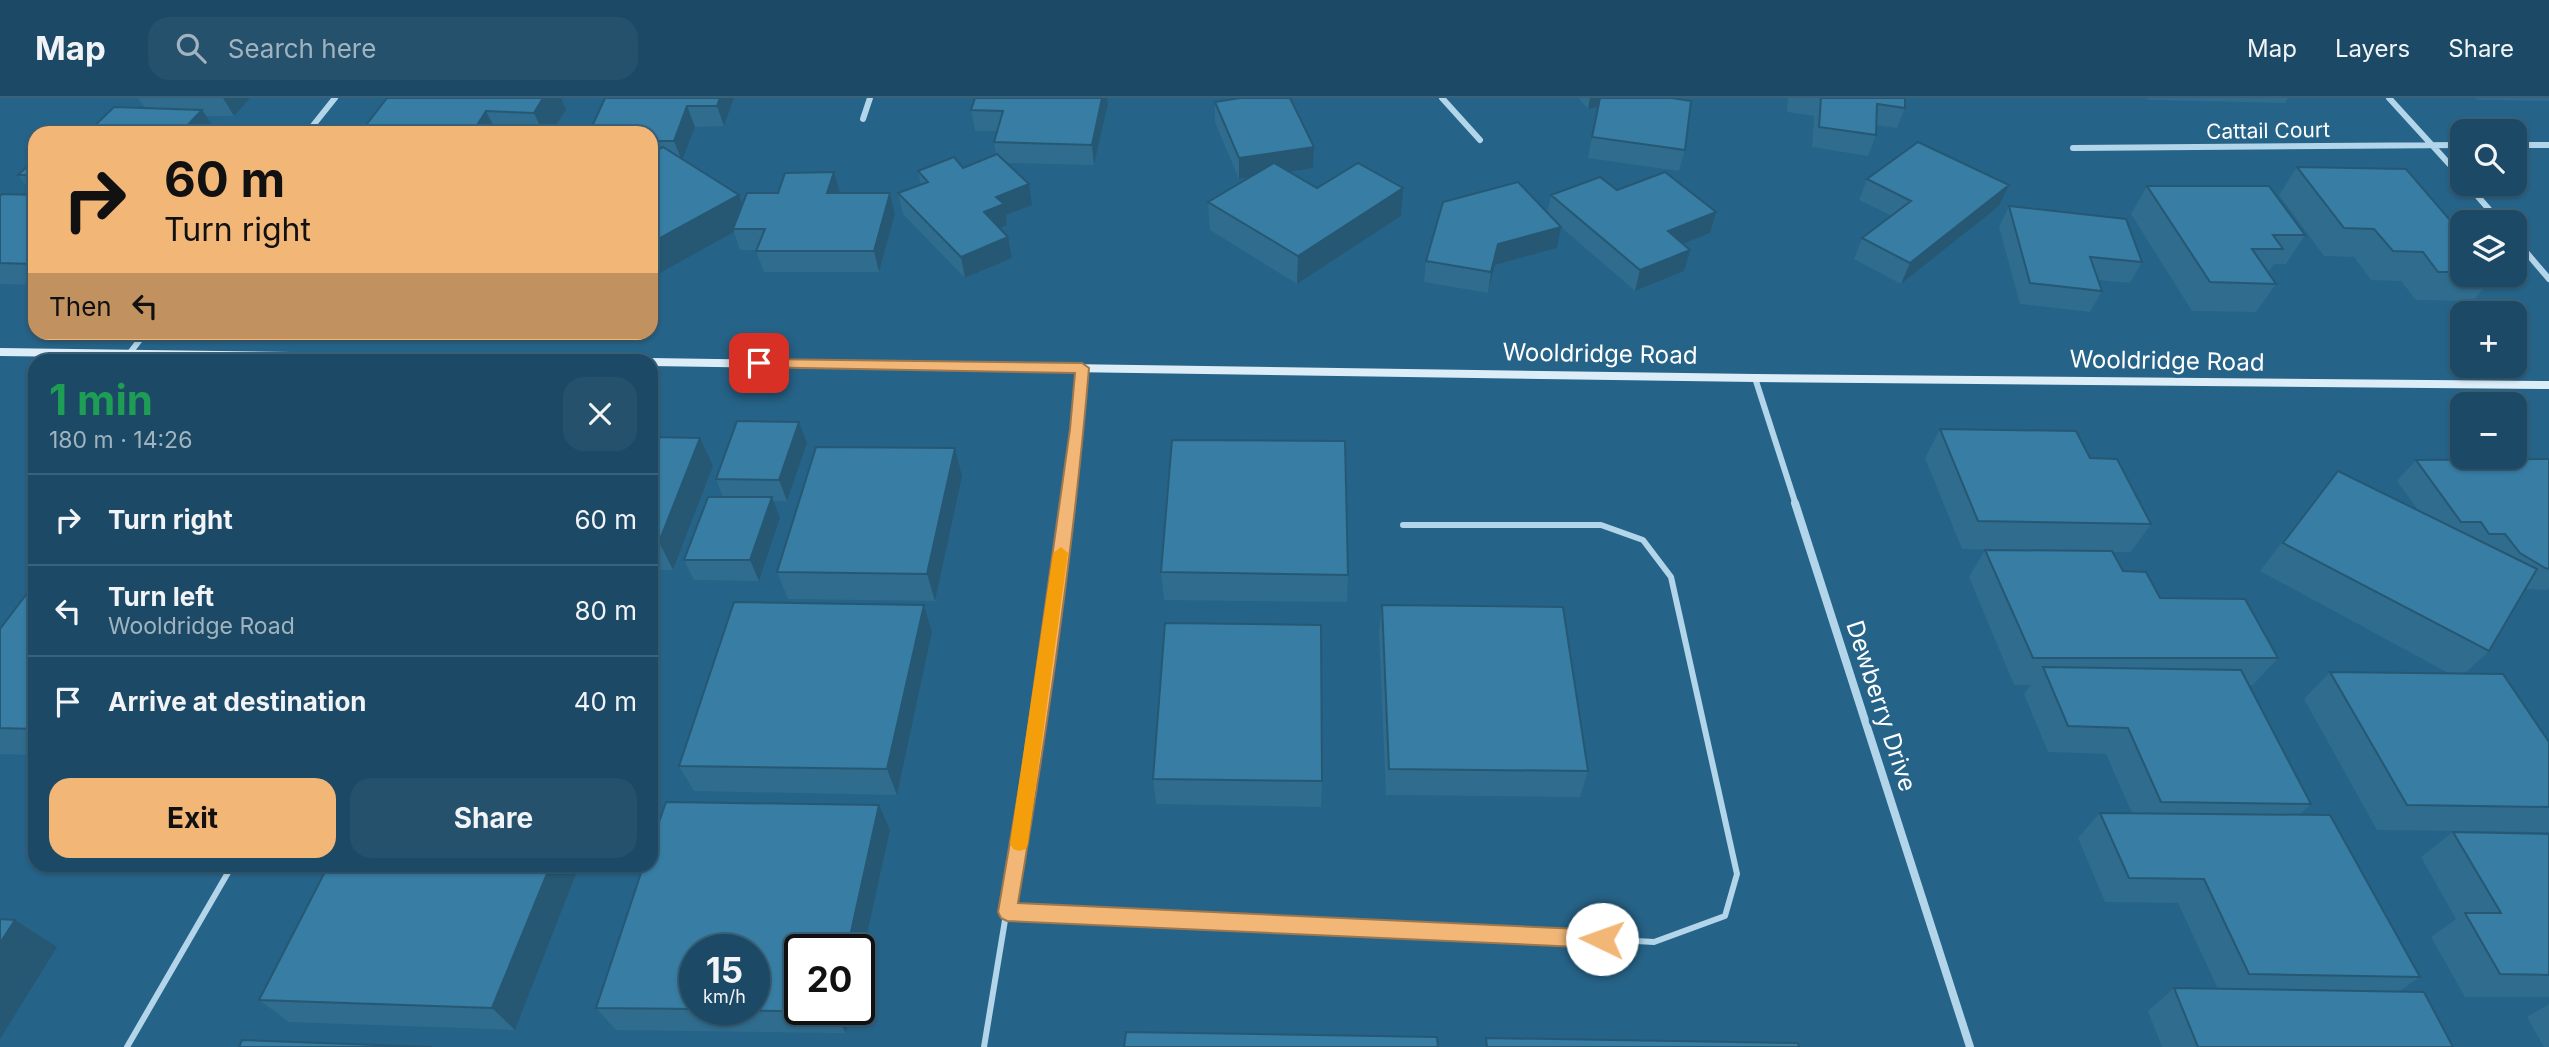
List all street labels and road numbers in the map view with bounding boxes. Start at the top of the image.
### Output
street label: Cattail Court [2206,117,2330,144]
street label: Wooldridge Road [1502,337,1698,370]
street label: Wooldridge Road [2069,344,2265,377]
street label: Dewberry Drive [1840,617,1923,795]

